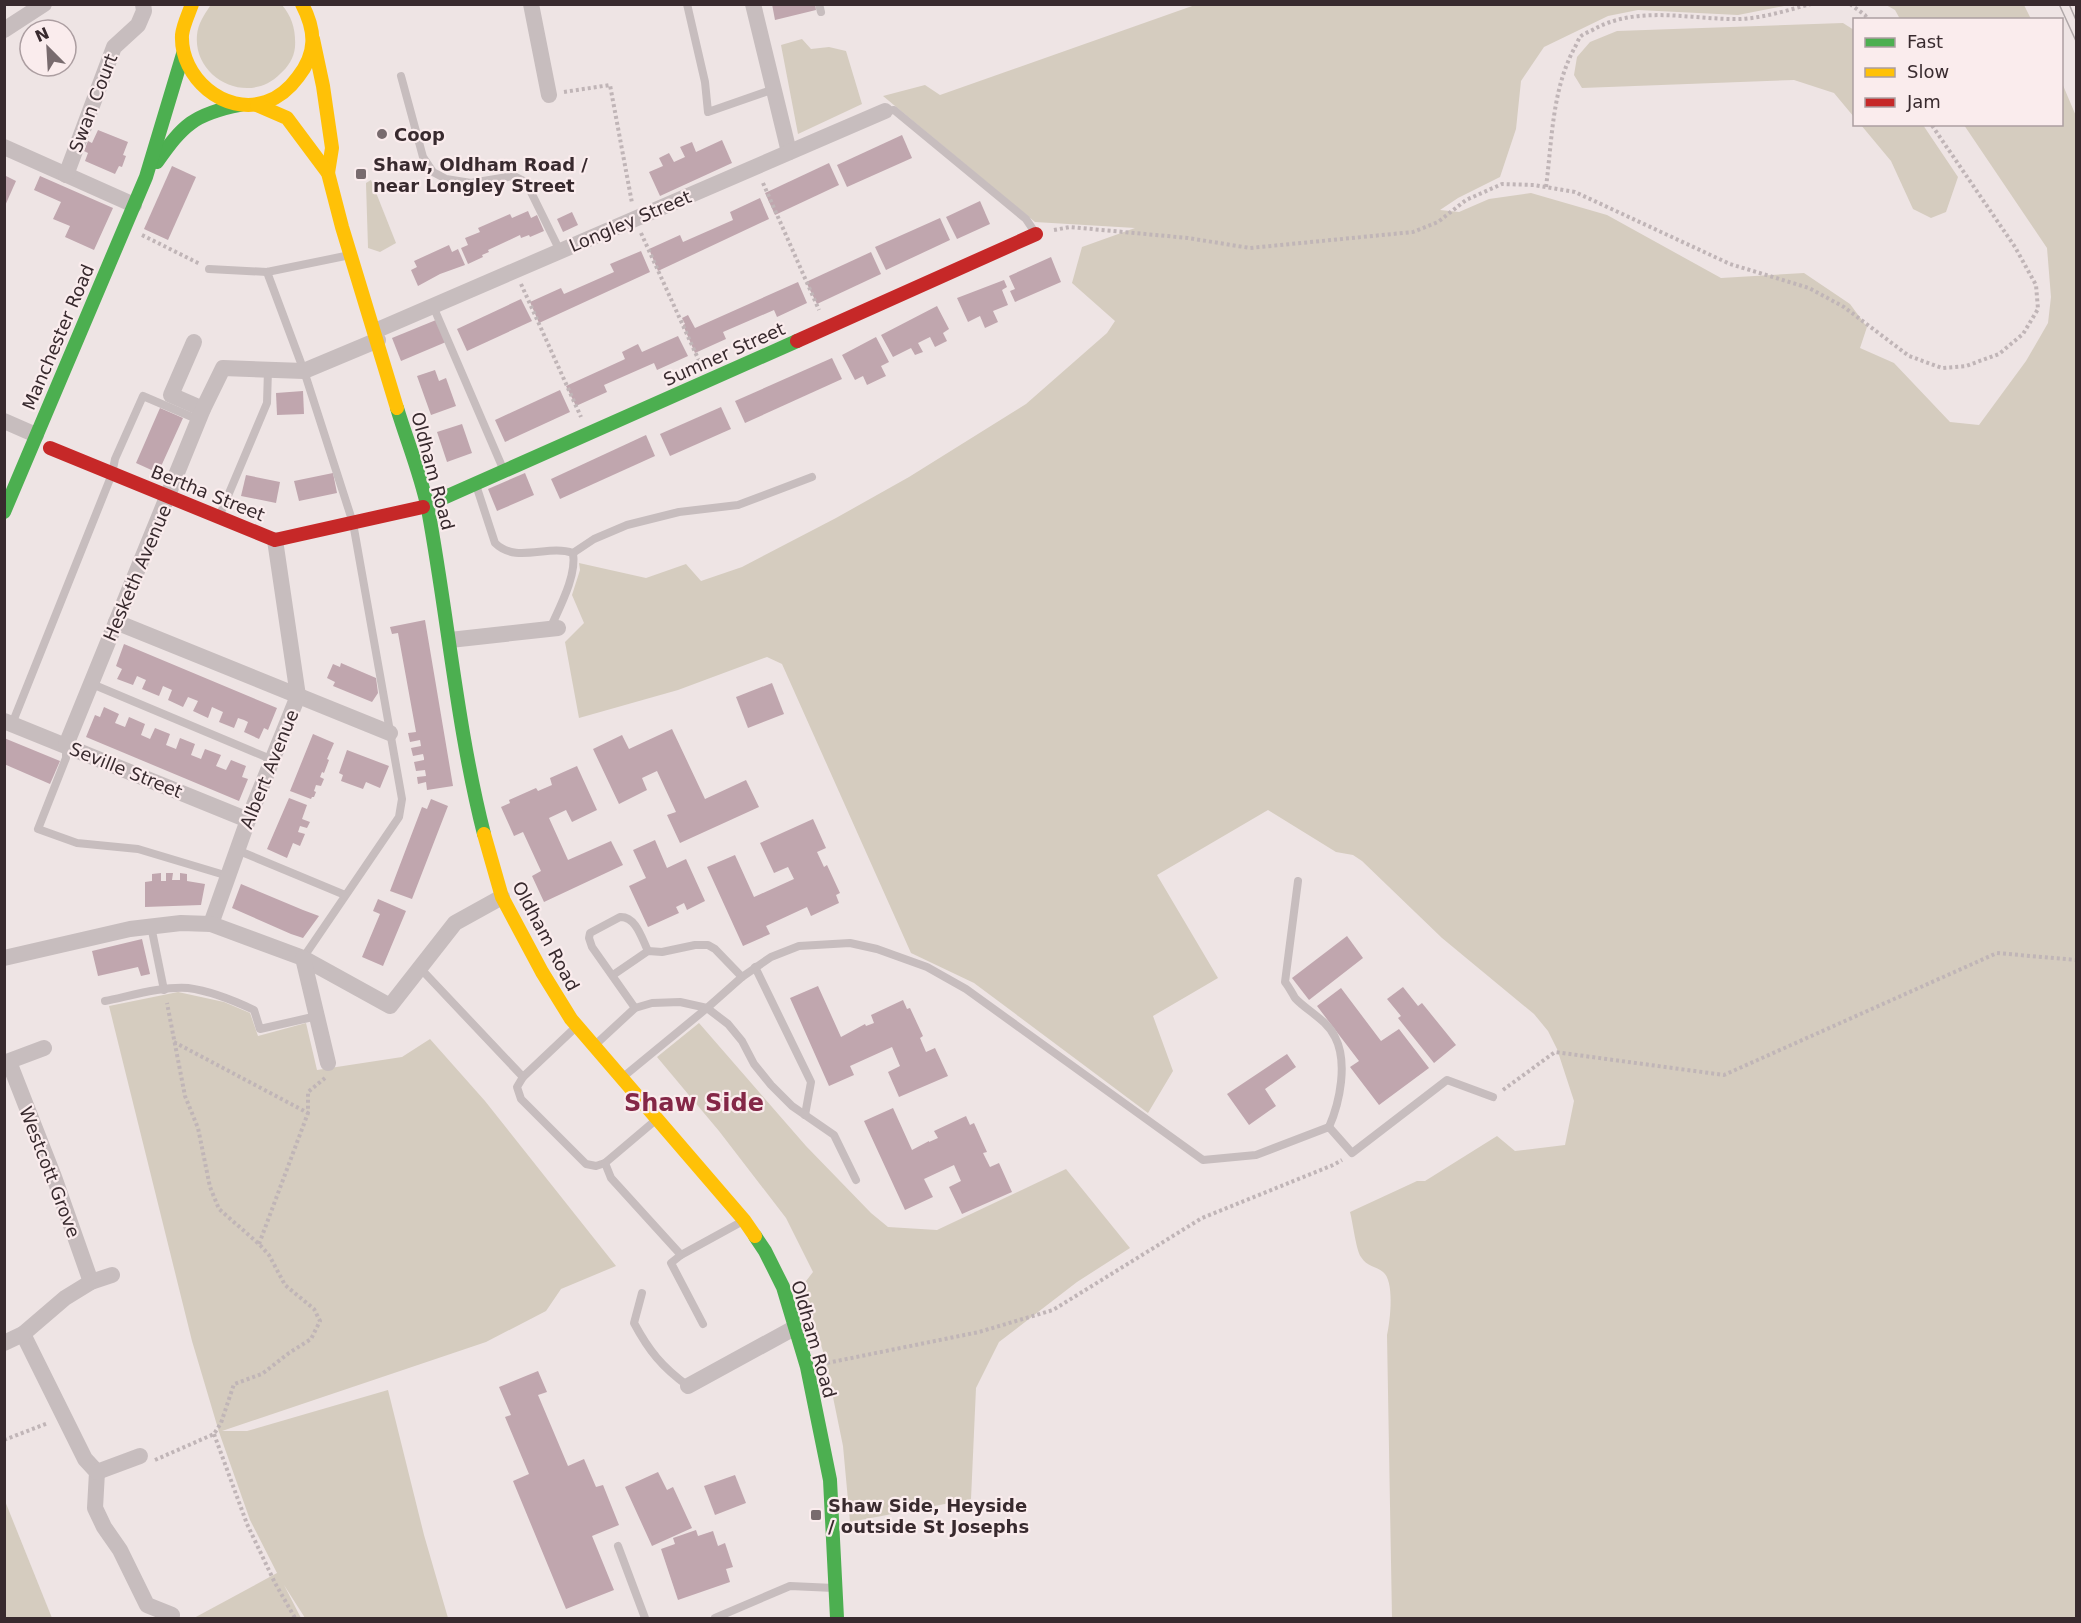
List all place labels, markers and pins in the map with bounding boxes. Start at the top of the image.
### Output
place label: Coop [394,124,445,145]
marker: Coop [375,127,389,141]
place label: Shaw, Oldham Road / near Longley Street [373,154,588,196]
marker: Shaw, Oldham Road / near Longley Street [354,167,368,181]
place label: Shaw Side, Heyside / outside St Josephs [828,1495,1029,1537]
marker: Shaw Side, Heyside / outside St Josephs [809,1508,823,1522]

